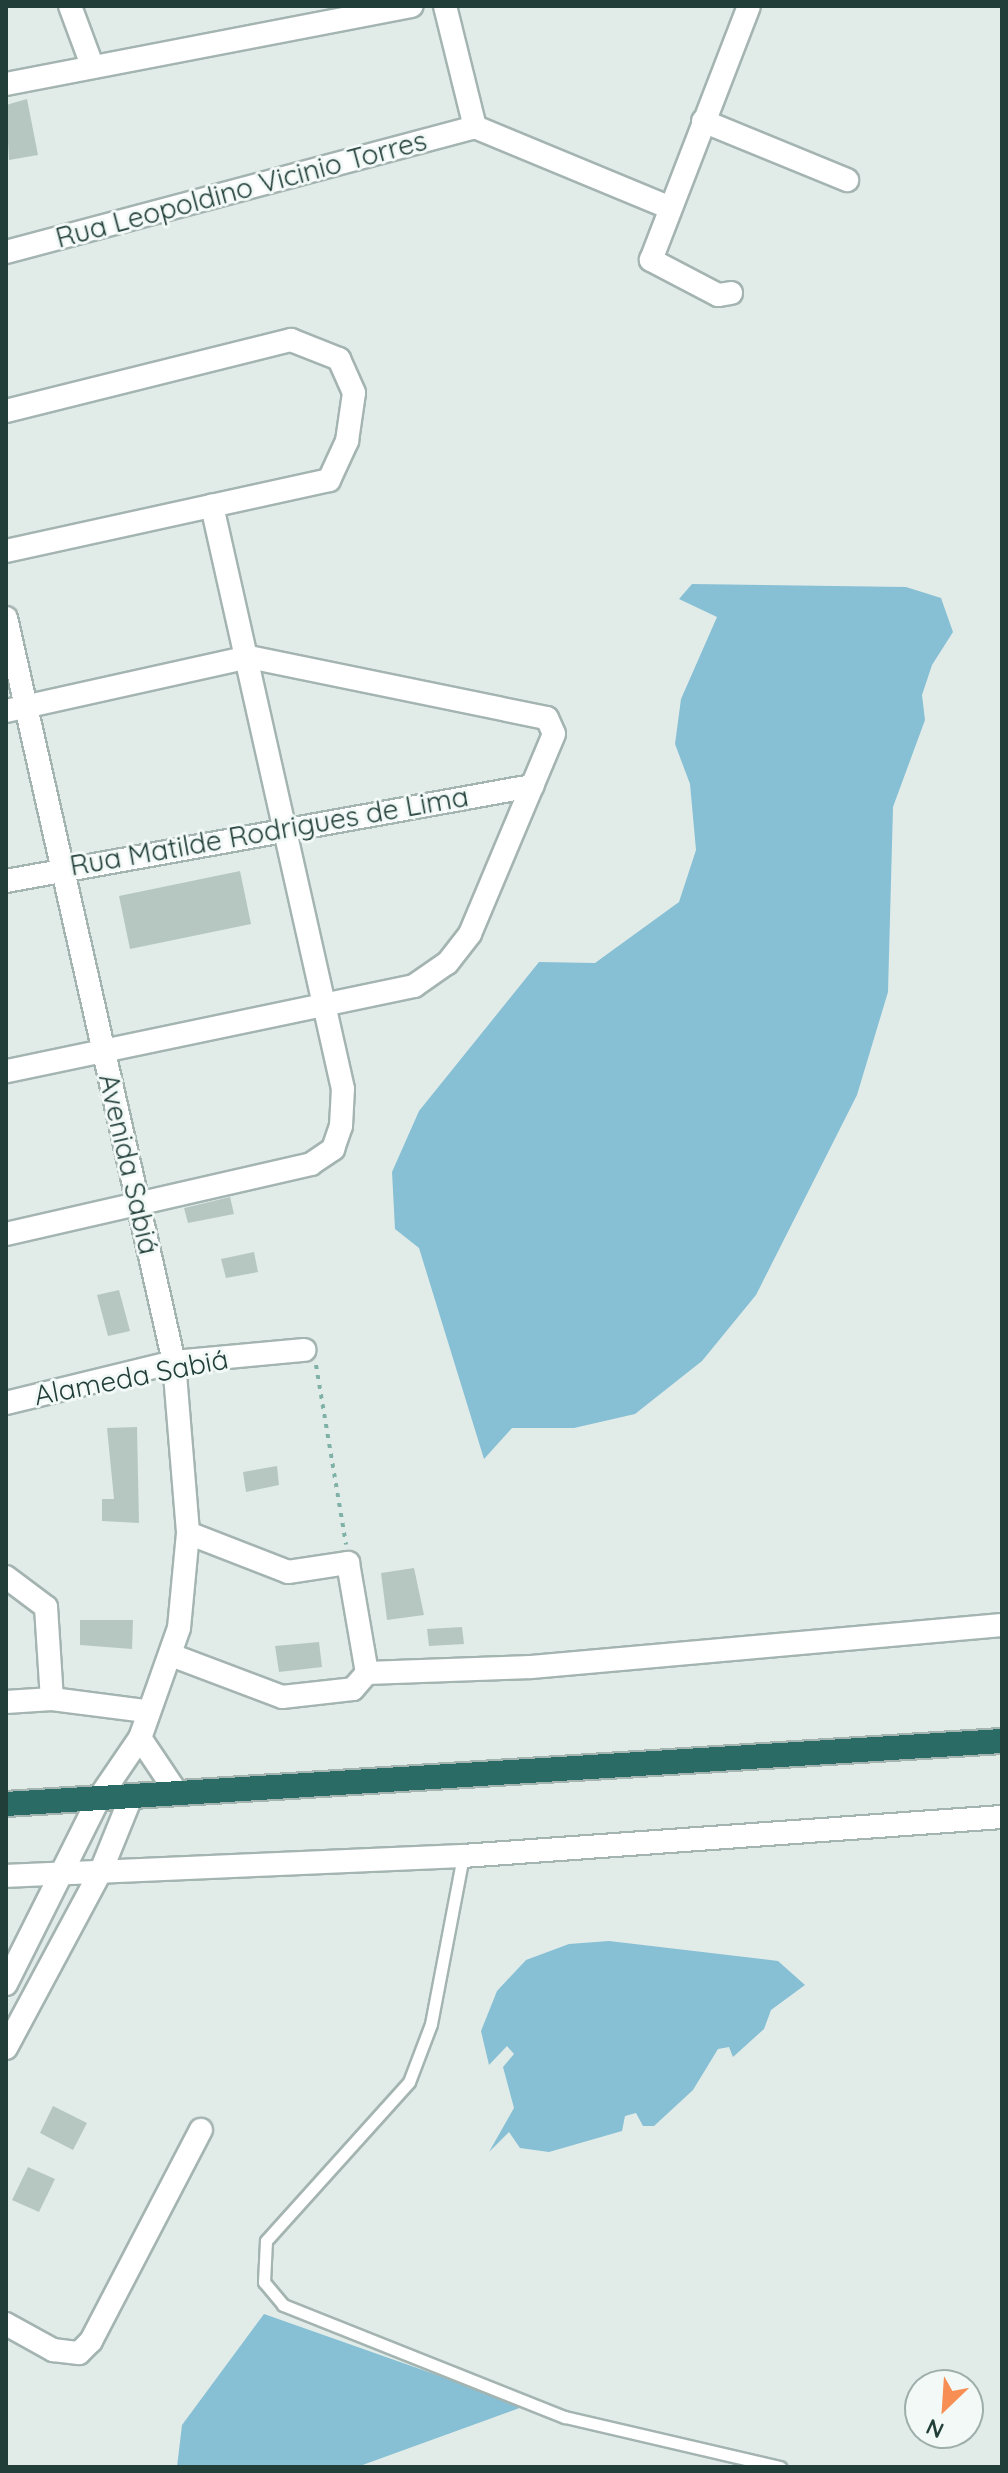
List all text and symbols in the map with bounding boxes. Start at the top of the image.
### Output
street label: Rua Leopoldino Vicinio Torres [52,123,430,255]
street label: Rua Matilde Rodrigues de Lima [67,779,471,883]
street label: Avenida Sabiá [92,1070,166,1258]
street label: Alameda Sabiá [31,1342,231,1412]
north arrow [904,2369,984,2449]
text: N [921,2413,948,2445]

